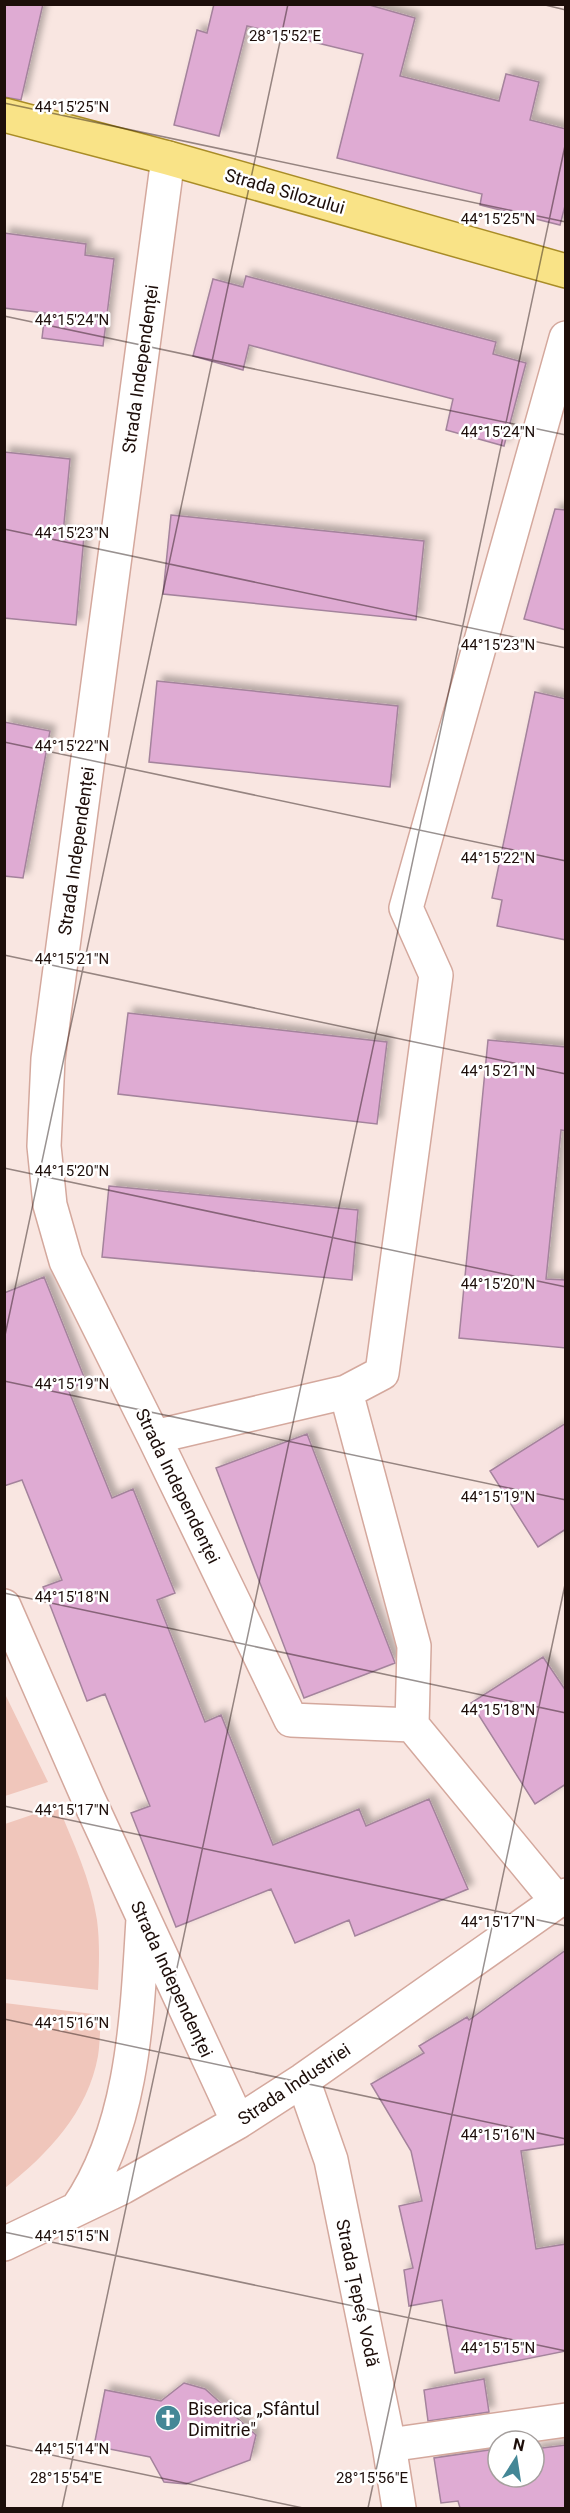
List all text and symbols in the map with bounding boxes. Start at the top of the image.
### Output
text: 28°15'52"E [249,27,322,45]
text: 44°15'25"N [35,98,109,116]
street label: Strada Silozului [223,164,347,218]
text: 44°15'25"N [461,210,535,228]
street label: Strada Independenței [118,283,163,455]
text: 44°15'24"N [35,311,109,329]
text: 44°15'24"N [461,423,535,441]
text: 44°15'23"N [35,524,109,542]
text: 44°15'23"N [461,636,535,654]
text: 44°15'22"N [35,737,109,755]
street label: Strada Independenței [54,765,99,937]
text: 44°15'22"N [461,849,535,867]
text: 44°15'21"N [35,950,109,968]
text: 44°15'21"N [461,1062,535,1080]
text: 44°15'20"N [35,1162,109,1180]
text: 44°15'20"N [461,1275,535,1293]
text: 44°15'19"N [35,1375,109,1393]
street label: Strada Independenței [130,1405,225,1567]
text: 44°15'19"N [461,1488,535,1506]
text: 44°15'18"N [35,1588,109,1606]
text: 44°15'18"N [461,1701,535,1719]
text: 44°15'17"N [35,1801,109,1819]
street label: Strada Independenței [126,1897,217,2061]
text: 44°15'17"N [461,1913,535,1931]
text: 44°15'16"N [35,2014,109,2032]
street label: Strada Industriei [234,2039,354,2129]
text: 44°15'16"N [461,2126,535,2144]
street label: Strada Țepeș Vodă [331,2217,384,2369]
text: 44°15'15"N [35,2227,109,2245]
text: 44°15'15"N [461,2339,535,2357]
place label: Biserica „Sfântul Dimitrie" [188,2398,320,2440]
church icon: Biserica „Sfântul Dimitrie" [153,2403,183,2433]
north arrow [486,2429,546,2489]
text: N [512,2434,527,2455]
text: 44°15'14"N [35,2440,109,2458]
text: 28°15'54"E [30,2469,103,2487]
text: 28°15'56"E [336,2469,409,2487]

